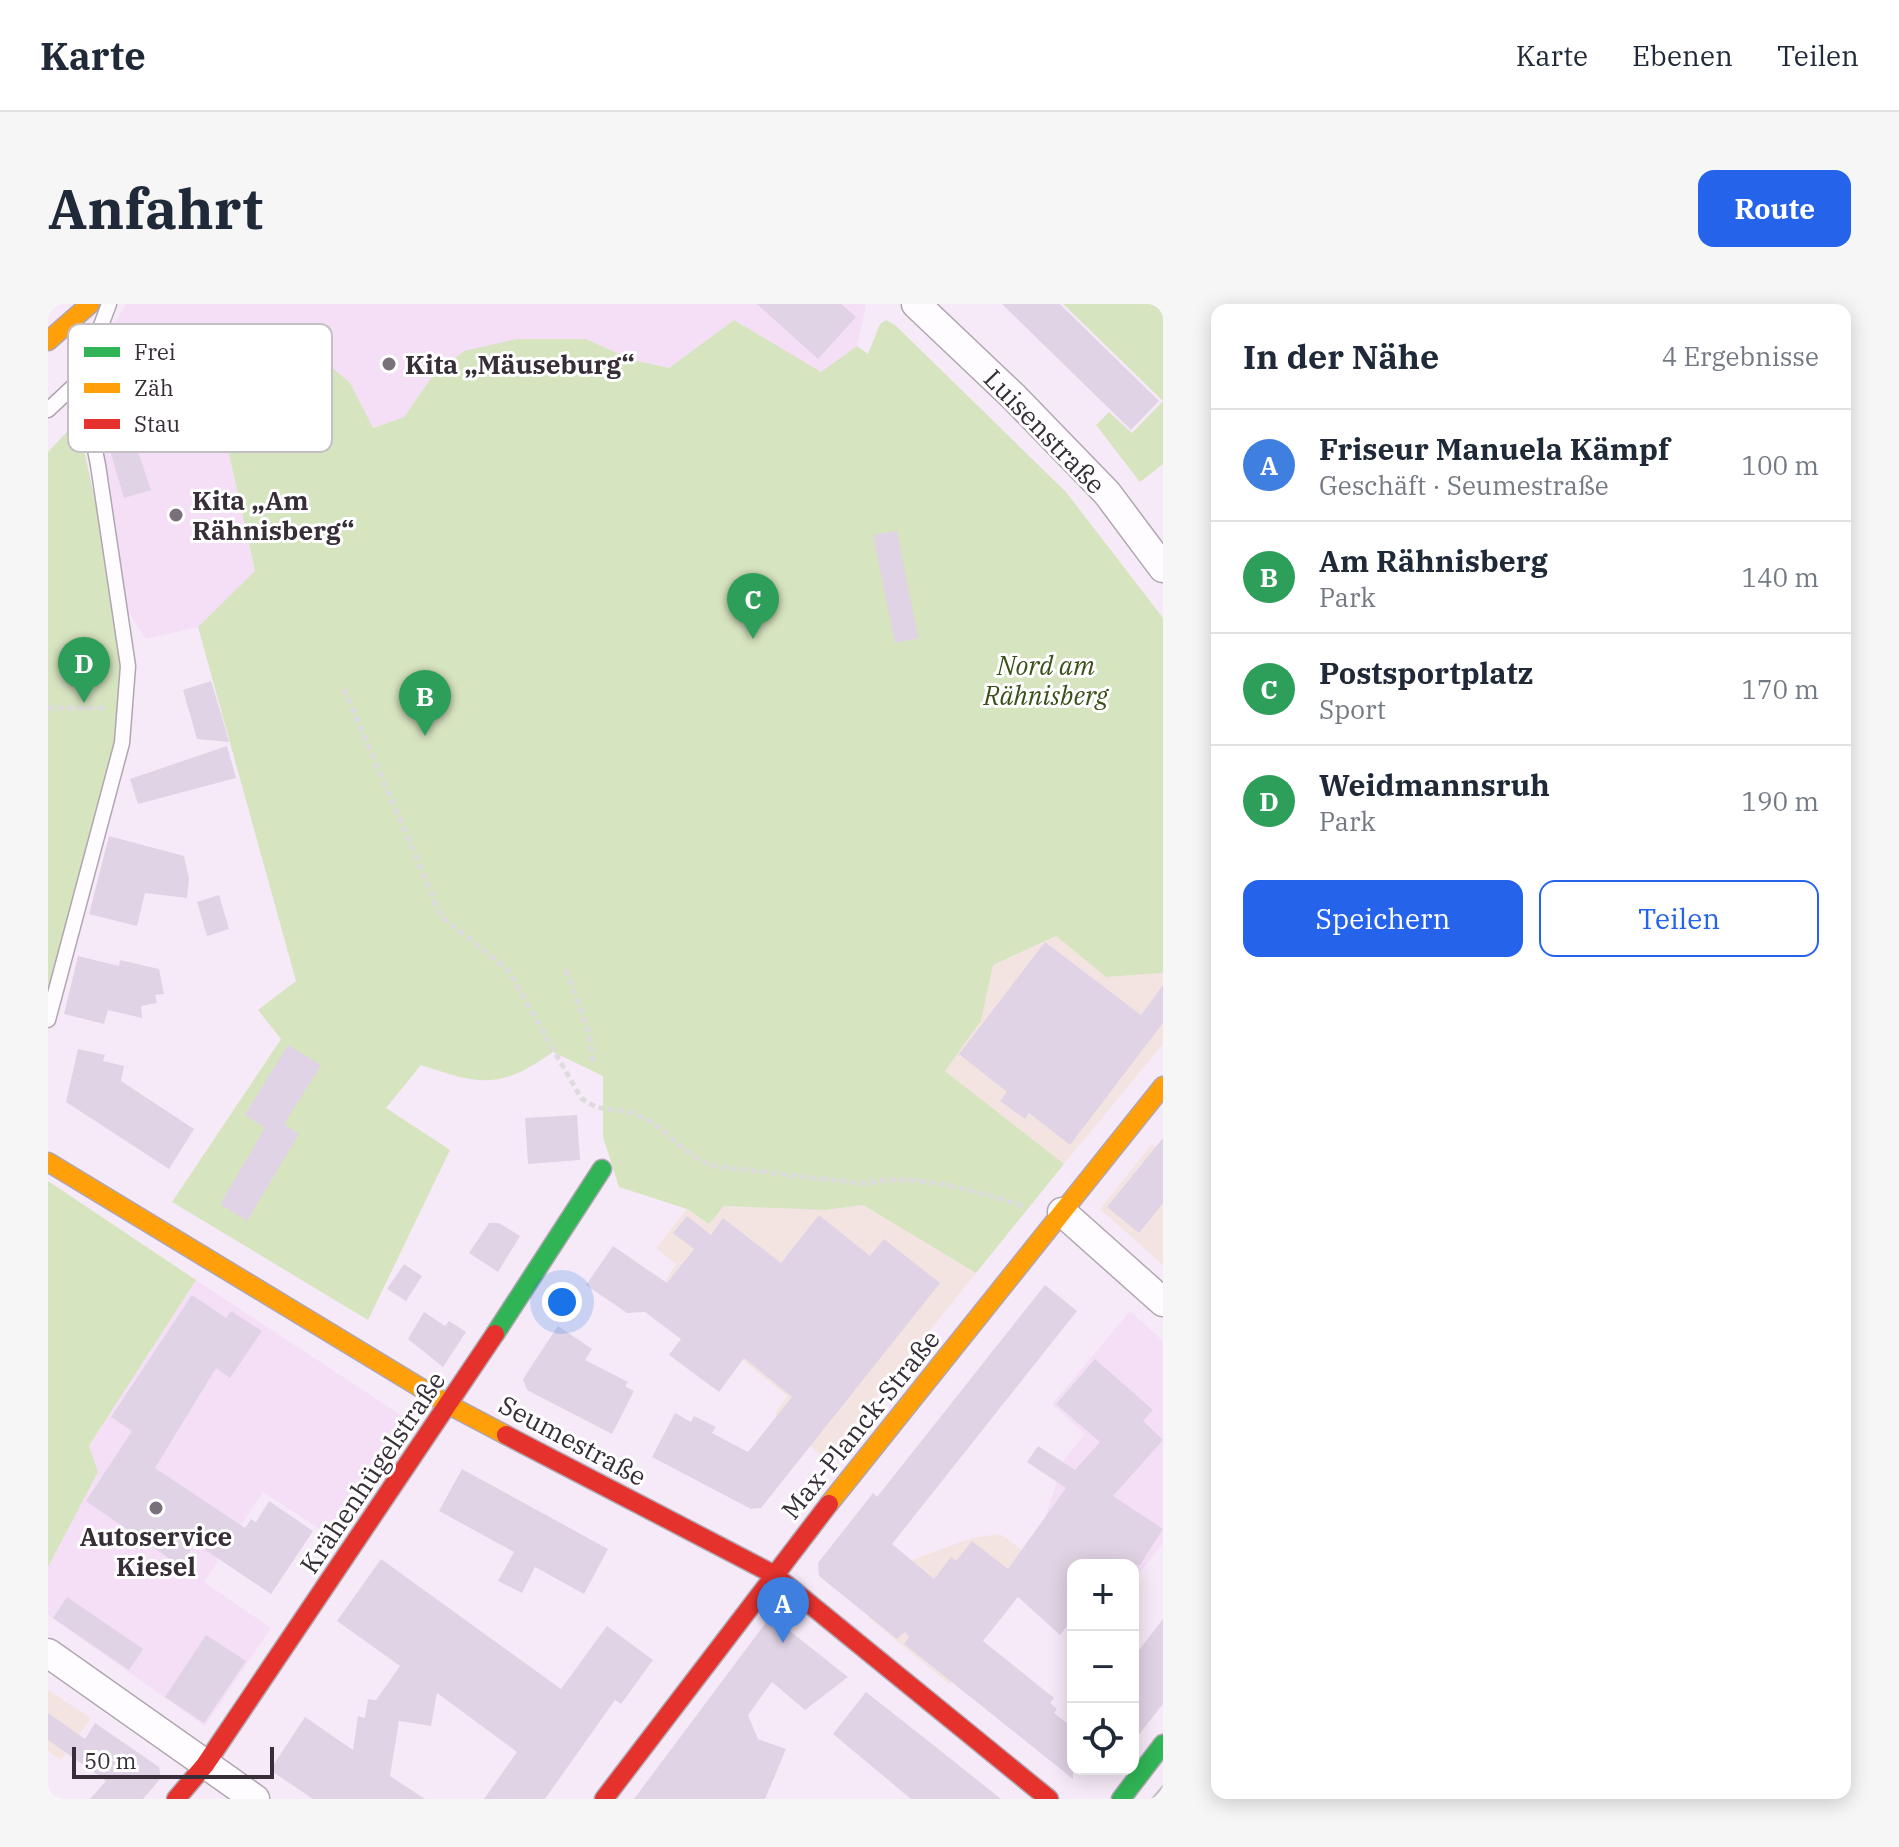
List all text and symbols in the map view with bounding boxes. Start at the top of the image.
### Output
text: Karte [40,31,146,80]
text: Karte [1516,37,1588,74]
text: Ebenen [1632,37,1733,74]
text: Teilen [1777,37,1859,74]
button: Route [1698,170,1851,247]
text: Anfahrt [48,172,263,244]
legend [68,324,332,452]
text: In der Nähe [1243,334,1439,378]
text: Frei [134,337,176,366]
text: 4 Ergebnisse [1662,339,1819,373]
place label: Kita „Mäuseburg“ [405,347,635,381]
marker: Kita „Mäuseburg“ [380,355,398,373]
street label: Luisenstraße [977,361,1113,501]
text: Zäh [134,373,174,402]
text: Stau [134,409,180,438]
text: Friseur Manuela Kämpf [1319,429,1669,468]
text: A [1260,448,1278,482]
text: 100 m [1741,448,1819,482]
text: Geschäft · Seumestraße [1319,468,1609,502]
place label: Kita „Am Rähnisberg“ [192,483,354,547]
marker: Kita „Am Rähnisberg“ [167,506,185,524]
text: Am Rähnisberg [1319,541,1548,580]
text: B [1260,560,1278,594]
text: 140 m [1741,560,1819,594]
pin: C [727,573,779,639]
text: Park [1319,580,1376,614]
pin: D [58,637,110,703]
park label: Nord am Rähnisberg [983,648,1109,712]
text: Postsportplatz [1319,653,1533,692]
pin: B [399,670,451,736]
text: C [1260,672,1278,706]
text: 170 m [1741,672,1819,706]
text: Sport [1319,692,1386,726]
text: Weidmannsruh [1319,765,1550,804]
text: D [1259,784,1279,818]
text: 190 m [1741,784,1819,818]
text: Park [1319,804,1376,838]
button: Speichern [1243,880,1523,957]
button: Teilen [1539,880,1819,957]
your location [542,1282,582,1322]
street label: Max-Planck-Straße [773,1322,947,1526]
street label: Krähenhügelstraße [292,1364,452,1580]
street label: Seumestraße [493,1387,653,1493]
marker: Autoservice Kiesel [147,1499,165,1517]
place label: Autoservice Kiesel [80,1519,232,1583]
map controls [1067,1559,1139,1775]
button: + [1067,1559,1139,1631]
pin: A [757,1577,809,1643]
button: − [1067,1631,1139,1703]
button: locate [1067,1703,1139,1775]
scale bar [72,1743,274,1779]
text: 50 m [84,1746,136,1775]

